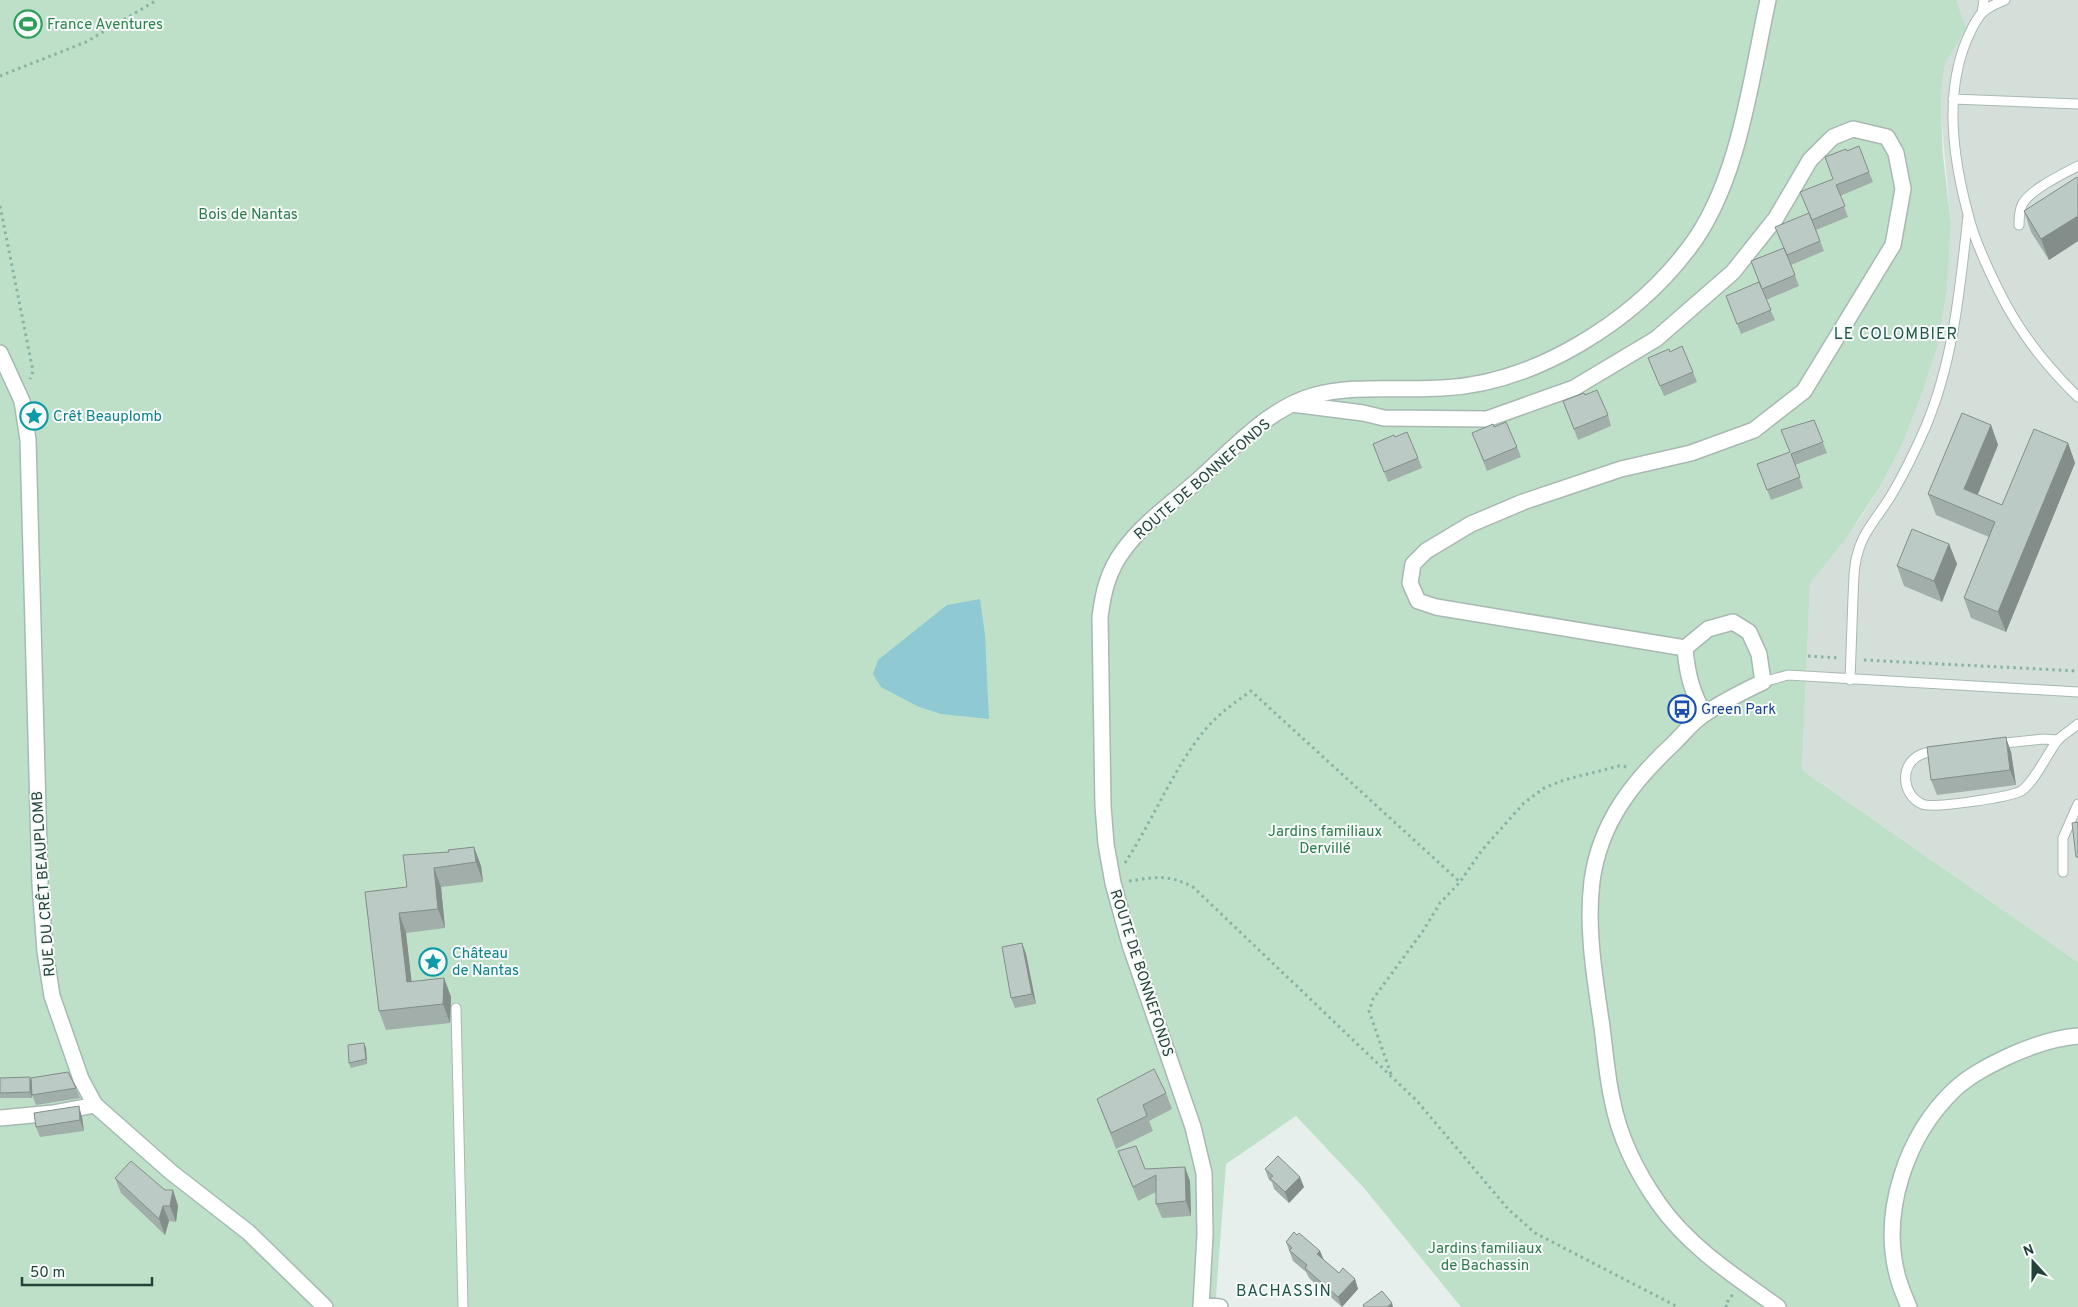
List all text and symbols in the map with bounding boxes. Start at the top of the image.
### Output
sports icon: France Aventures [13,9,43,39]
place label: France Aventures [47,16,163,35]
park label: Bois de Nantas [198,206,298,225]
district label: LE COLOMBIER [1834,325,1958,345]
place icon: Crêt Beauplomb [19,401,49,431]
place label: Crêt Beauplomb [53,408,162,427]
street label: ROUTE DE BONNEFONDS [1131,416,1275,545]
bus stop icon: Green Park [1667,694,1697,724]
place label: Green Park [1701,701,1776,720]
street label: RUE DU CRÊT BEAUPLOMB [28,790,60,978]
park label: Jardins familiaux Dervillé [1268,823,1382,859]
street label: ROUTE DE BONNEFONDS [1105,887,1177,1060]
place label: Château de Nantas [452,945,519,981]
place icon: Château de Nantas [418,947,448,977]
north arrow [2008,1237,2058,1287]
park label: Jardins familiaux de Bachassin [1428,1240,1542,1276]
text: N [2021,1242,2037,1261]
scale bar [22,1254,152,1286]
text: 50 m [30,1264,65,1283]
district label: BACHASSIN [1236,1282,1332,1302]

